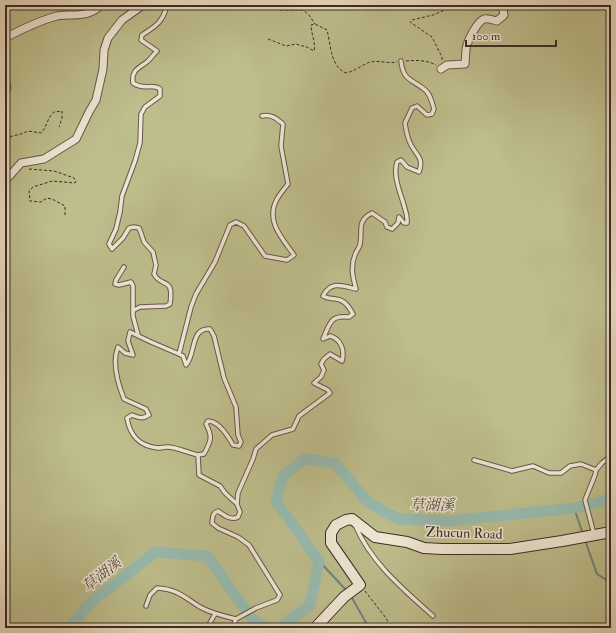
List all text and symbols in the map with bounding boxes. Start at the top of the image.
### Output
scale bar [466,22,556,48]
text: 100 m [472,29,501,44]
water label: 草湖溪 [409,496,456,515]
street label: Zhucun Road [425,523,503,543]
water label: 草湖溪 [79,552,127,597]

